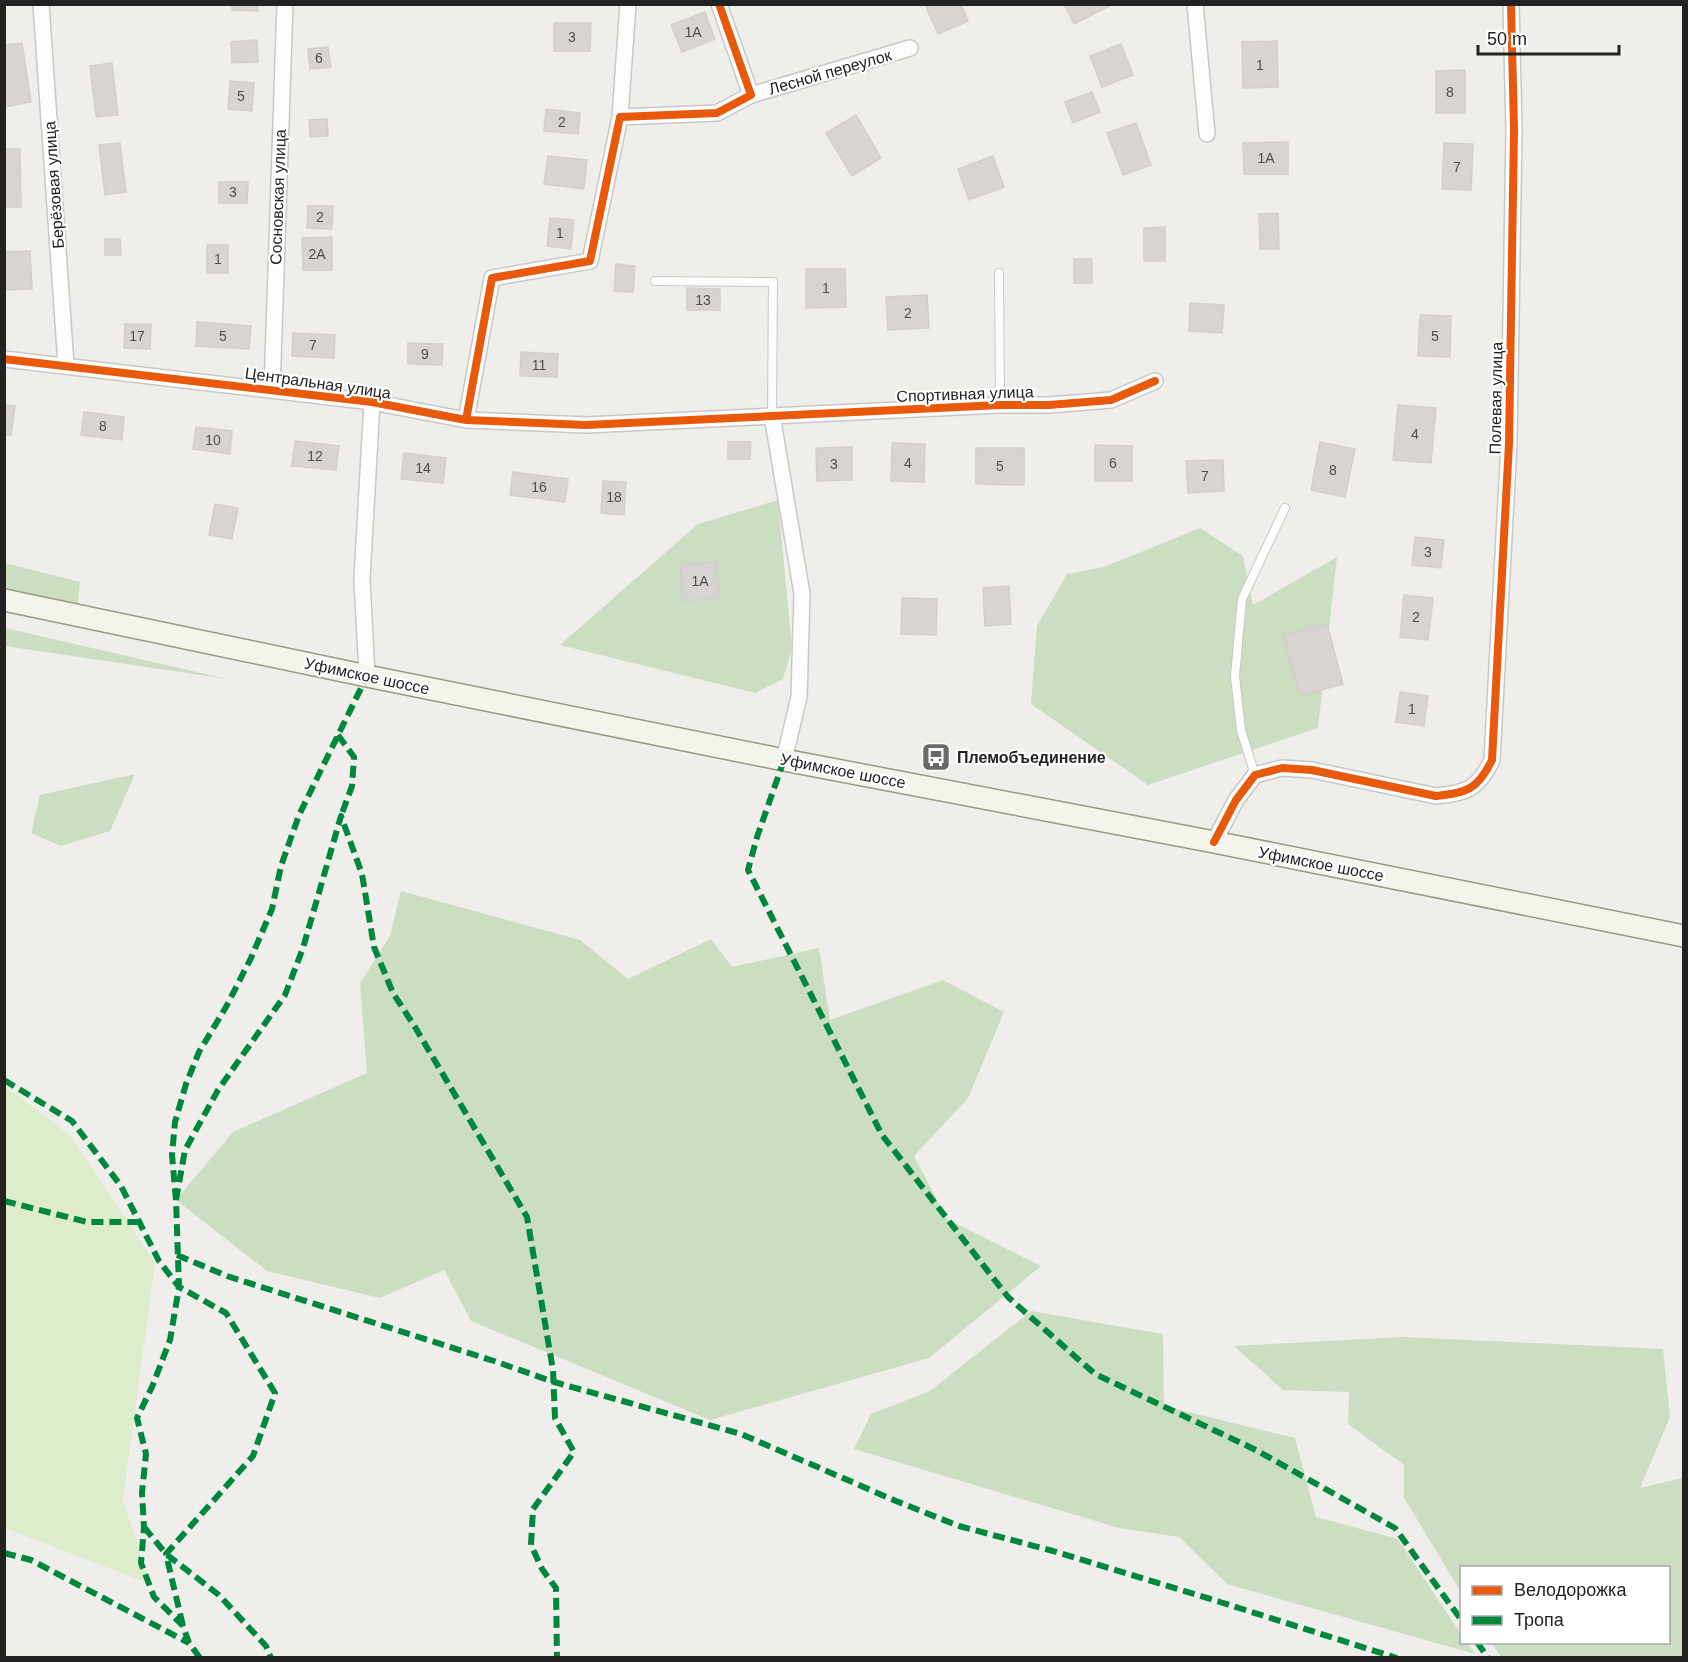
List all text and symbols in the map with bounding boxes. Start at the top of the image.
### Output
scale bar [1478,18,1619,56]
house number: 1А [684,24,702,40]
house number: 3 [568,29,576,45]
text: 50 m [1487,29,1527,49]
street label: Лесной переулок [767,46,894,98]
house number: 6 [315,50,323,66]
house number: 1 [1256,57,1264,73]
house number: 8 [1446,84,1454,100]
house number: 5 [237,88,245,104]
house number: 2 [558,114,566,130]
street label: Берёзовая улица [41,121,67,249]
street label: Сосновская улица [267,129,289,265]
house number: 1А [1257,150,1275,166]
house number: 7 [1453,159,1461,175]
house number: 3 [229,184,237,200]
house number: 2 [316,209,324,225]
house number: 1 [556,225,564,241]
house number: 2А [308,246,326,262]
house number: 1 [214,251,222,267]
house number: 1 [822,280,830,296]
house number: 13 [695,292,711,308]
house number: 2 [904,305,912,321]
house number: 17 [129,328,145,344]
house number: 5 [219,328,227,344]
house number: 5 [1431,328,1439,344]
house number: 7 [309,337,317,353]
street label: Полевая улица [1487,341,1505,454]
house number: 9 [421,346,429,362]
house number: 11 [532,357,546,373]
street label: Центральная улица [244,364,392,402]
street label: Спортивная улица [896,383,1034,405]
house number: 8 [99,418,107,434]
house number: 4 [1411,426,1419,442]
house number: 10 [205,432,221,448]
house number: 12 [307,448,323,464]
house number: 4 [904,455,912,471]
house number: 6 [1109,455,1117,471]
house number: 3 [830,456,838,472]
house number: 5 [996,458,1004,474]
house number: 14 [415,460,431,476]
house number: 8 [1329,462,1337,478]
house number: 7 [1201,468,1209,484]
house number: 16 [531,479,547,495]
house number: 18 [606,489,622,505]
house number: 3 [1424,544,1432,560]
house number: 1А [691,573,709,589]
house number: 2 [1412,609,1420,625]
street label: Уфимское шоссе [303,654,431,698]
house number: 1 [1408,701,1416,717]
bus stop icon: Племобъединение [920,741,952,773]
place label: Племобъединение [957,749,1106,766]
street label: Уфимское шоссе [779,751,907,792]
street label: Уфимское шоссе [1257,844,1385,885]
legend [1460,1566,1670,1644]
text: Велодорожка [1514,1580,1627,1600]
text: Тропа [1514,1610,1565,1630]

